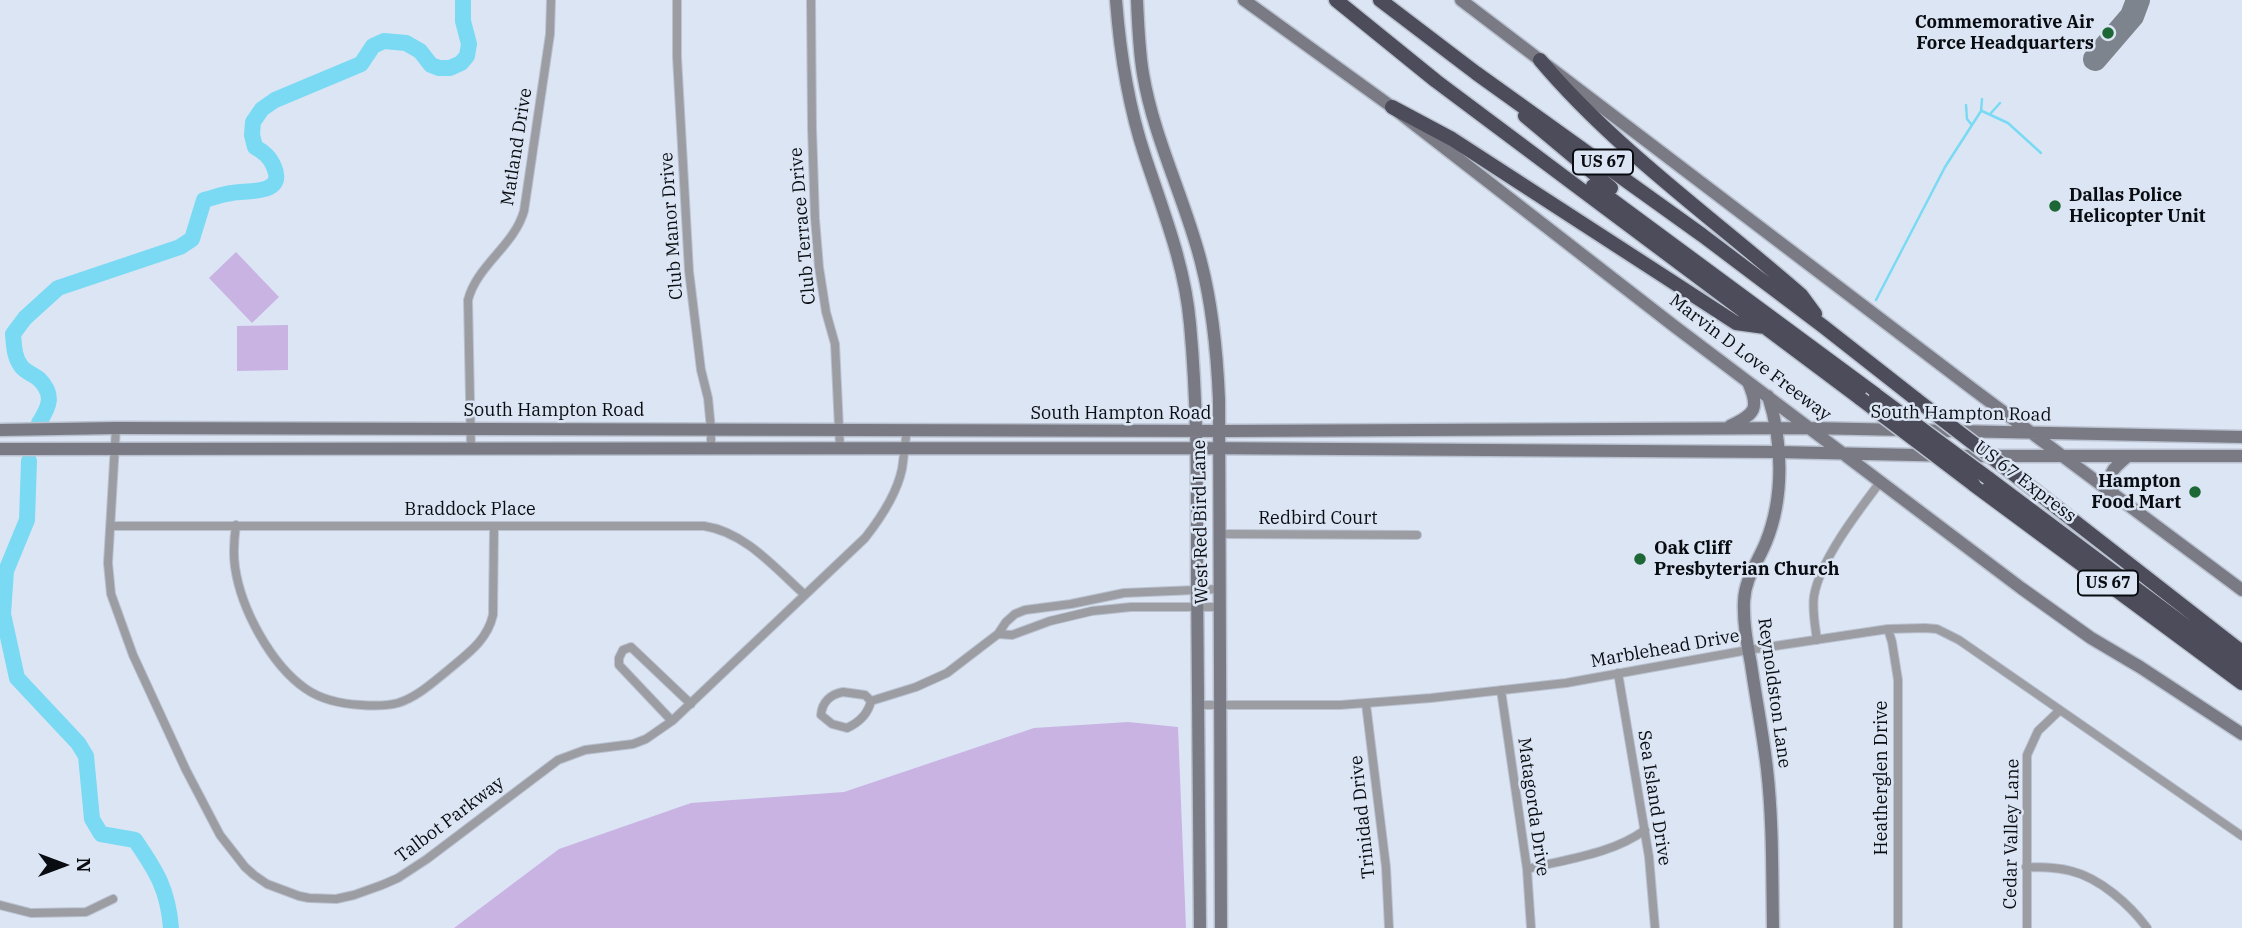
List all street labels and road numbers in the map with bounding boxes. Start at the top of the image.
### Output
street label: Matland Drive [497,87,537,207]
street label: Club Terrace Drive [785,146,821,306]
road number: US 67 [1573,150,1633,174]
street label: Club Manor Drive [656,151,688,301]
street label: Marvin D Love Freeway [1665,290,1835,426]
street label: South Hampton Road [464,400,644,422]
street label: South Hampton Road [1870,402,2052,426]
street label: South Hampton Road [1031,403,1211,425]
street label: US 67 Express [1970,437,2080,527]
street label: West Red Bird Lane [1189,439,1213,605]
street label: Braddock Place [404,499,536,521]
street label: Redbird Court [1258,508,1378,530]
road number: US 67 [2078,570,2138,596]
street label: Reynoldston Lane [1753,616,1795,770]
street label: Marblehead Drive [1589,625,1741,673]
street label: Heatherglen Drive [1871,701,1893,855]
street label: Sea Island Drive [1633,729,1675,867]
street label: Matagorda Drive [1513,736,1553,878]
street label: Trinidad Drive [1346,754,1380,880]
street label: Cedar Valley Lane [2000,758,2024,910]
street label: Talbot Parkway [391,772,509,868]

